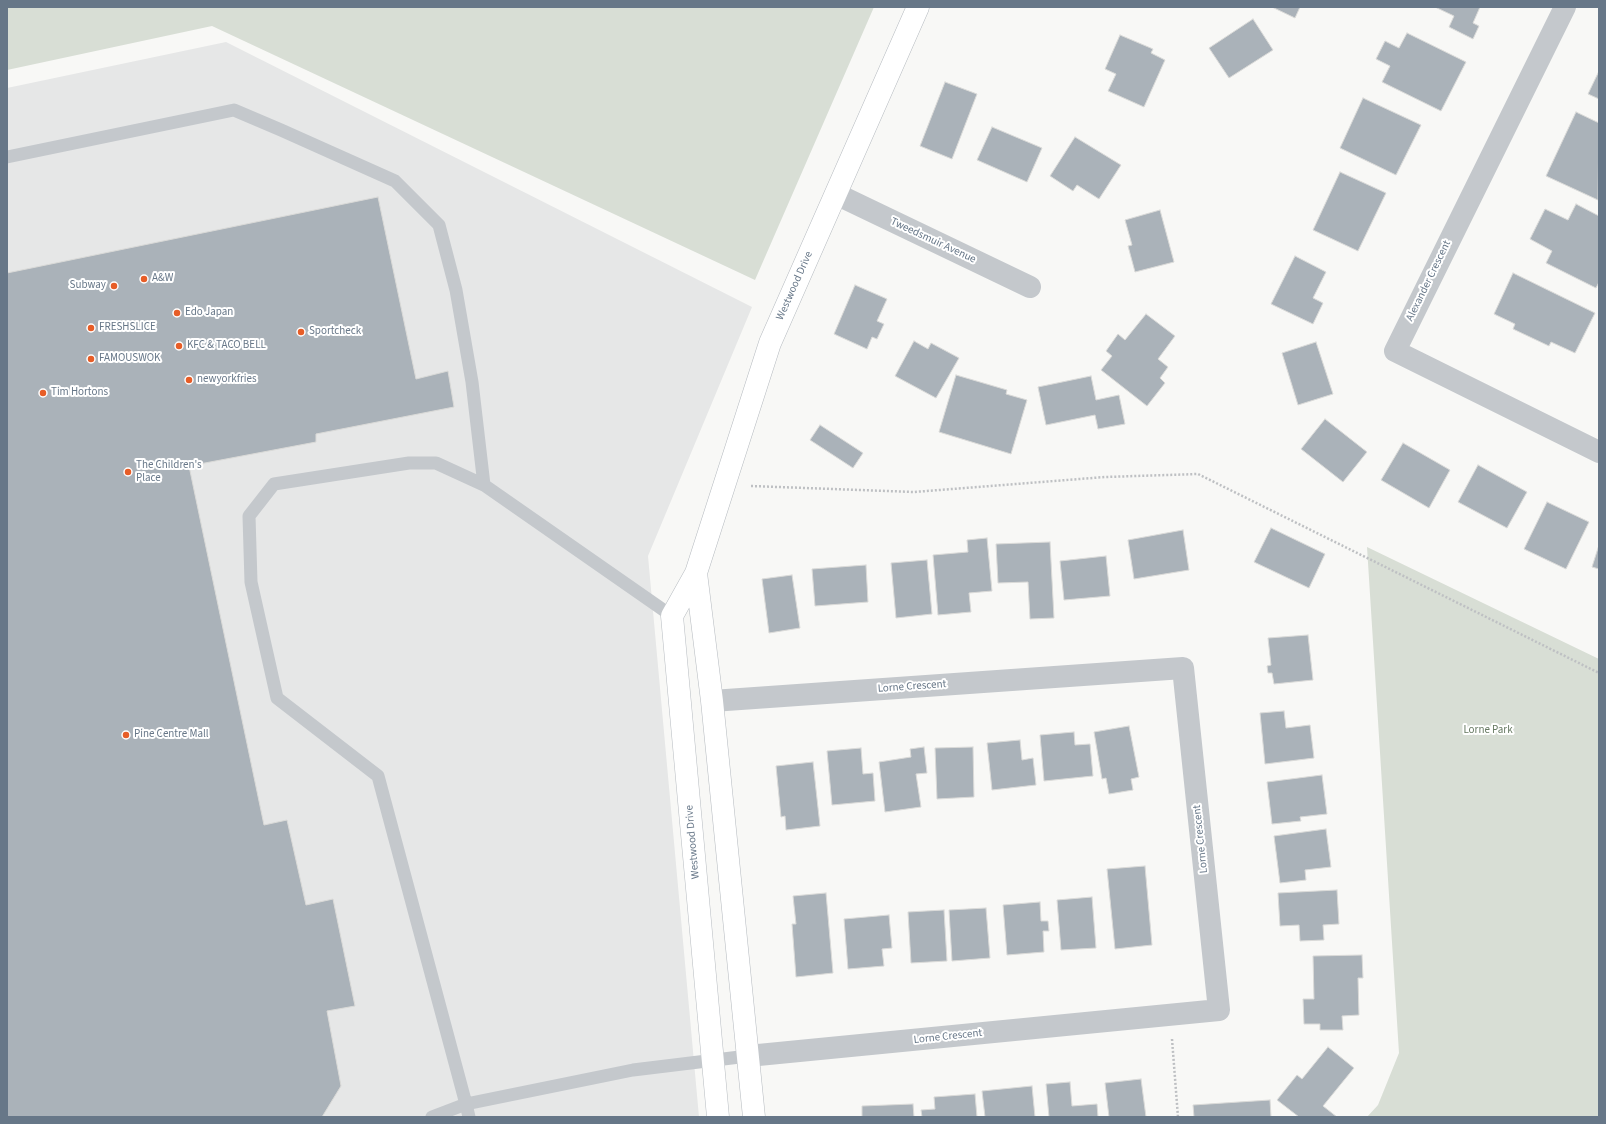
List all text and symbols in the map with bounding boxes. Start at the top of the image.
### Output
street label: Tweedsmuir Avenue [888,215,978,267]
street label: Alexander Crescent [1404,239,1454,323]
street label: Westwood Drive [774,249,816,323]
place label: A&W [152,272,173,286]
marker: A&W [139,274,149,284]
place label: Subway [70,279,106,293]
marker: Subway [109,281,119,291]
place label: Edo Japan [185,306,233,320]
marker: Edo Japan [172,308,182,318]
place label: FRESHSLICE [99,321,156,335]
marker: FRESHSLICE [86,323,96,333]
place label: Sportcheck [309,325,361,339]
marker: Sportcheck [296,327,306,337]
place label: KFC & TACO BELL [187,339,266,353]
marker: KFC & TACO BELL [174,341,184,351]
place label: FAMOUSWOK [99,352,160,366]
marker: FAMOUSWOK [86,354,96,364]
place label: newyorkfries [197,373,257,387]
marker: newyorkfries [184,375,194,385]
place label: Tim Hortons [51,386,108,400]
marker: Tim Hortons [38,388,48,398]
place label: The Children's Place [136,459,202,485]
marker: The Children's Place [123,467,133,477]
street label: Lorne Crescent [877,678,947,696]
park label: Lorne Park [1463,724,1513,738]
place label: Pine Centre Mall [134,728,209,742]
marker: Pine Centre Mall [121,730,131,740]
street label: Westwood Drive [683,804,703,880]
street label: Lorne Crescent [1191,804,1211,874]
street label: Lorne Crescent [913,1027,983,1047]

